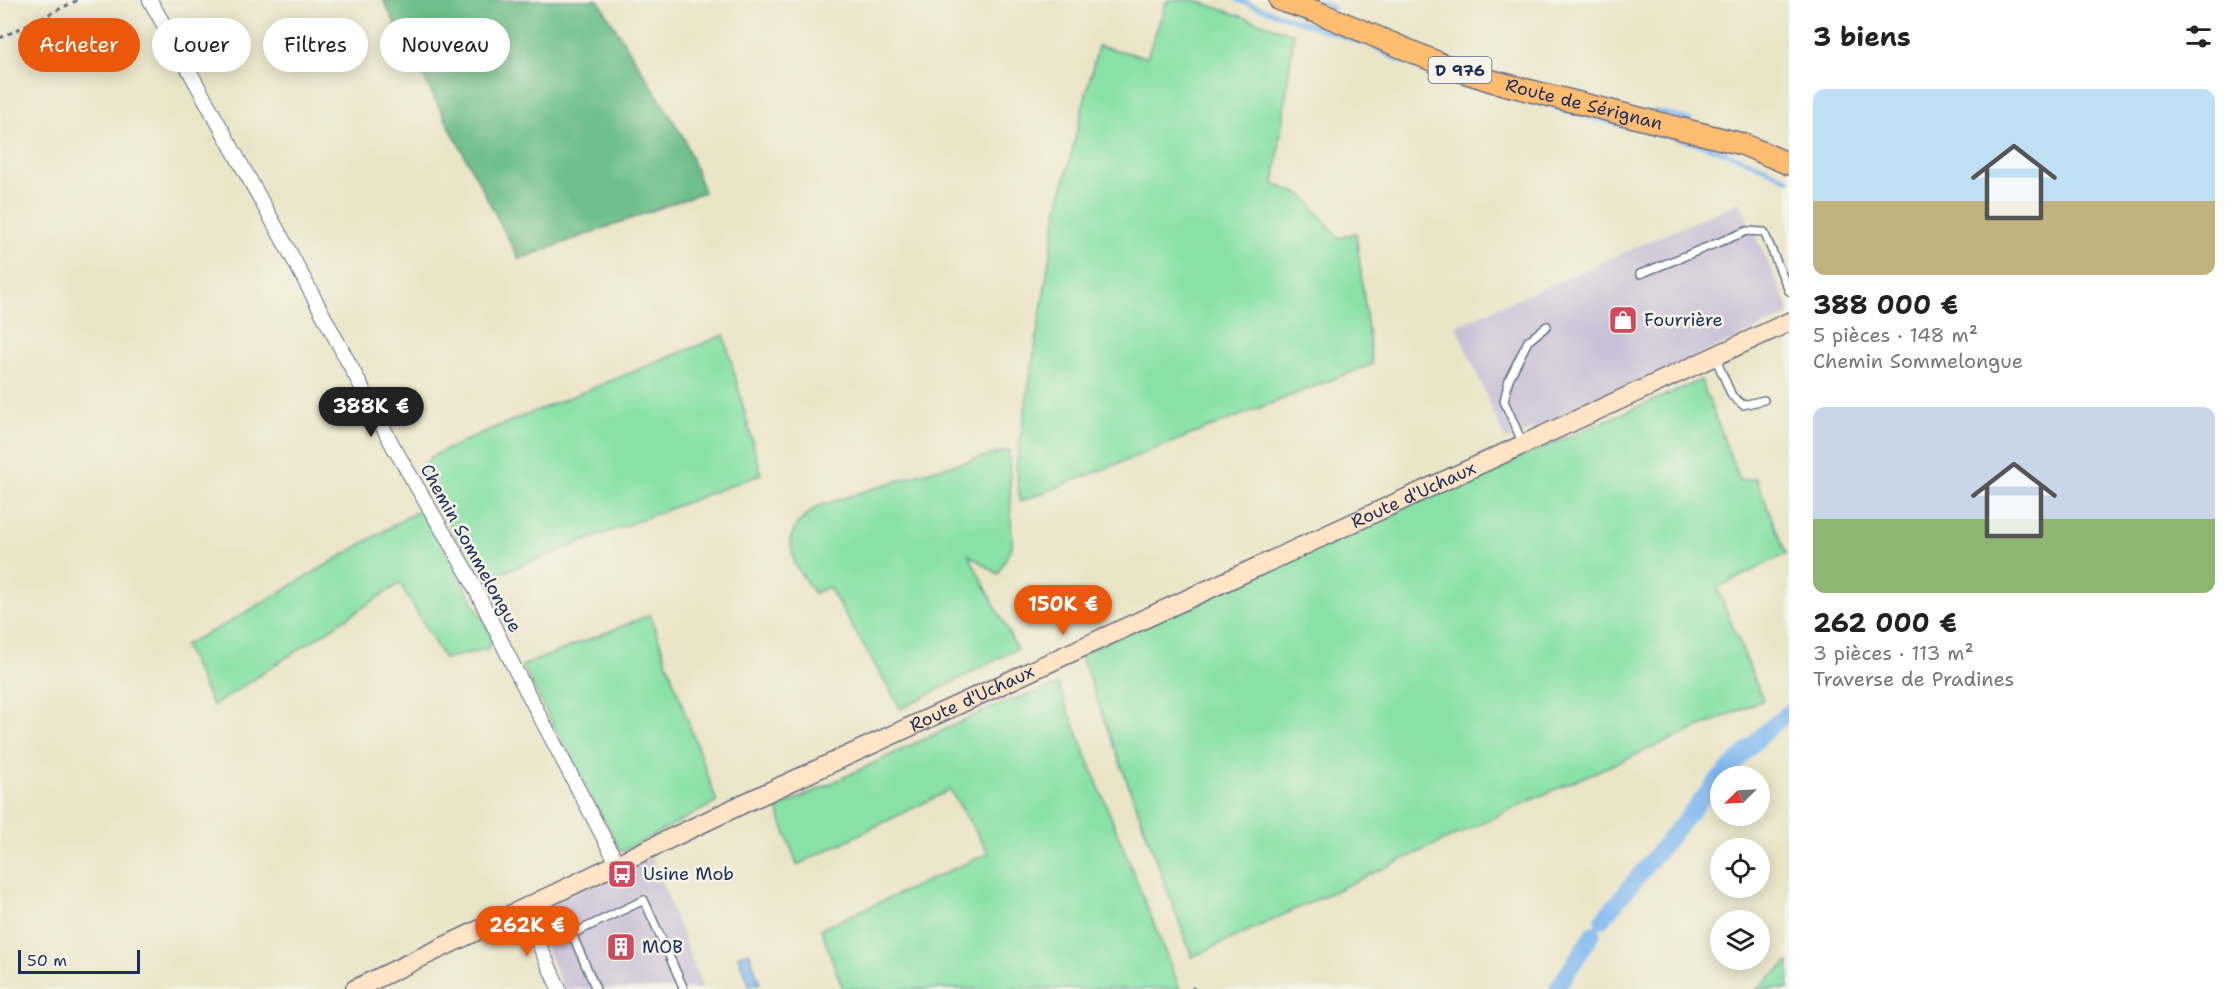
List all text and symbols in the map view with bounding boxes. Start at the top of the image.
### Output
chip: Acheter [18,18,140,72]
chip: Louer [152,18,251,72]
chip: Filtres [263,18,368,72]
chip: Nouveau [380,18,510,72]
text: 3 biens [1813,19,1911,54]
icon: filters [2182,20,2215,53]
road number: D 976 [1428,57,1492,83]
street label: Route de Sérignan [1503,73,1665,135]
icon: home [1960,128,2068,236]
text: 388 000 € [1813,287,1958,322]
shop icon: Fourrière [1607,304,1639,336]
place label: Fourrière [1644,308,1723,332]
text: 5 pièces · 148 m² [1813,322,1978,348]
text: Chemin Sommelongue [1813,348,2023,374]
pin: 388K € [322,387,420,438]
text: 388K € [333,393,409,419]
icon: home [1960,446,2068,554]
street label: Route d'Uchaux [1347,456,1480,534]
street label: Chemin Sommelongue [415,460,527,636]
pin: 150K € [1014,585,1112,636]
text: 150K € [1028,591,1098,617]
text: 262 000 € [1813,605,1957,640]
text: 3 pièces · 113 m² [1813,640,1974,666]
street label: Route d'Uchaux [906,659,1038,737]
text: Traverse de Pradines [1813,666,2014,692]
north arrow [1710,766,1770,826]
map controls [1710,766,1770,970]
button: locate [1710,838,1770,898]
bus stop icon: Usine Mob [606,858,638,890]
place label: Usine Mob [643,862,734,886]
pin: 262K € [478,906,576,957]
button: layers [1710,910,1770,970]
text: 262K € [489,912,565,938]
building icon: MOB [605,931,637,963]
place label: MOB [642,935,683,959]
scale bar [18,947,140,974]
text: 50 m [27,950,67,971]

